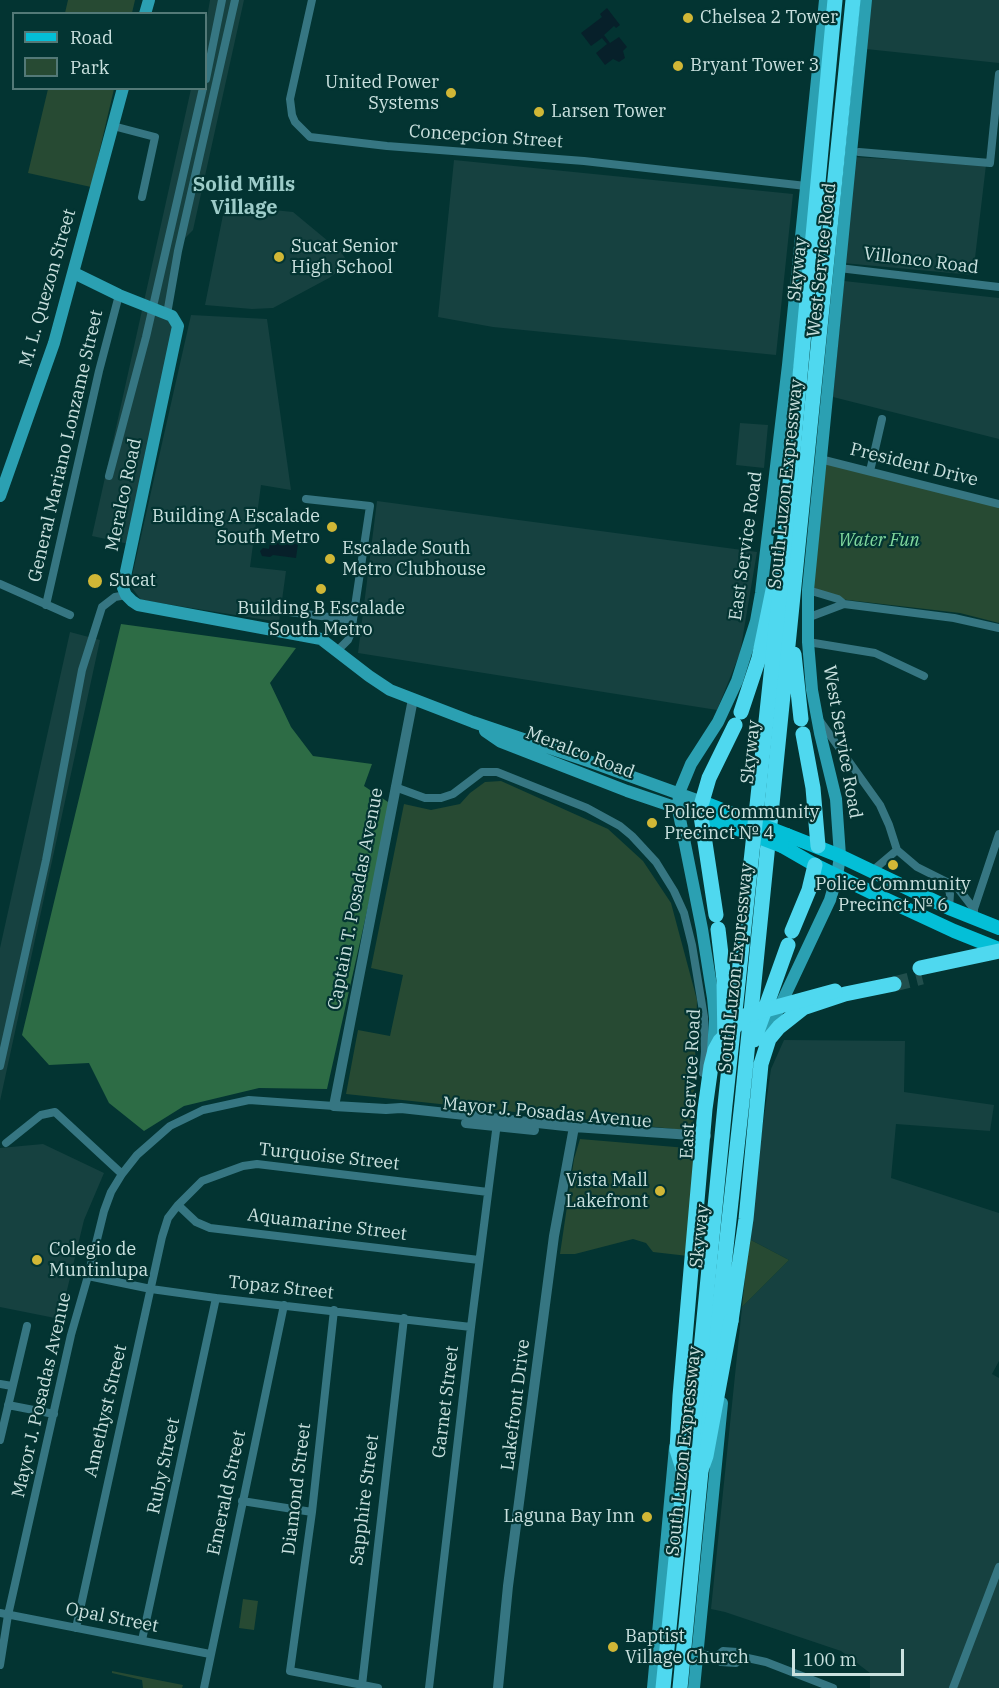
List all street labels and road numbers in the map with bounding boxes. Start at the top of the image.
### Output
street label: Concepcion Street [408,121,564,153]
street label: West Service Road [803,182,841,338]
street label: M. L. Quezon Street [15,207,81,369]
street label: Skyway [784,236,812,302]
street label: Villonco Road [862,243,980,279]
street label: General Mariano Lonzame Street [24,308,108,584]
street label: South Luzon Expressway [764,378,808,590]
street label: Meralco Road [101,437,147,553]
street label: President Drive [848,439,980,491]
street label: East Service Road [725,470,767,622]
street label: West Service Road [818,664,866,820]
street label: Skyway [737,719,765,785]
street label: Meralco Road [522,722,638,784]
street label: Captain T. Posadas Avenue [324,786,388,1012]
street label: South Luzon Expressway [714,862,758,1074]
street label: East Service Road [676,1008,706,1160]
street label: Mayor J. Posadas Avenue [441,1093,653,1133]
street label: Turquoise Street [258,1139,400,1175]
street label: Skyway [686,1203,714,1269]
street label: Aquamarine Street [246,1205,408,1245]
street label: Topaz Street [227,1272,335,1304]
street label: Mayor J. Posadas Avenue [8,1290,76,1500]
street label: Lakefront Drive [497,1338,535,1472]
street label: Amethyst Street [80,1342,132,1480]
street label: Garnet Street [428,1345,464,1459]
street label: South Luzon Expressway [662,1345,706,1557]
street label: Ruby Street [143,1416,185,1516]
street label: Diamond Street [278,1422,316,1556]
street label: Emerald Street [203,1429,251,1557]
street label: Sapphire Street [346,1433,384,1567]
street label: Opal Street [64,1598,160,1638]

